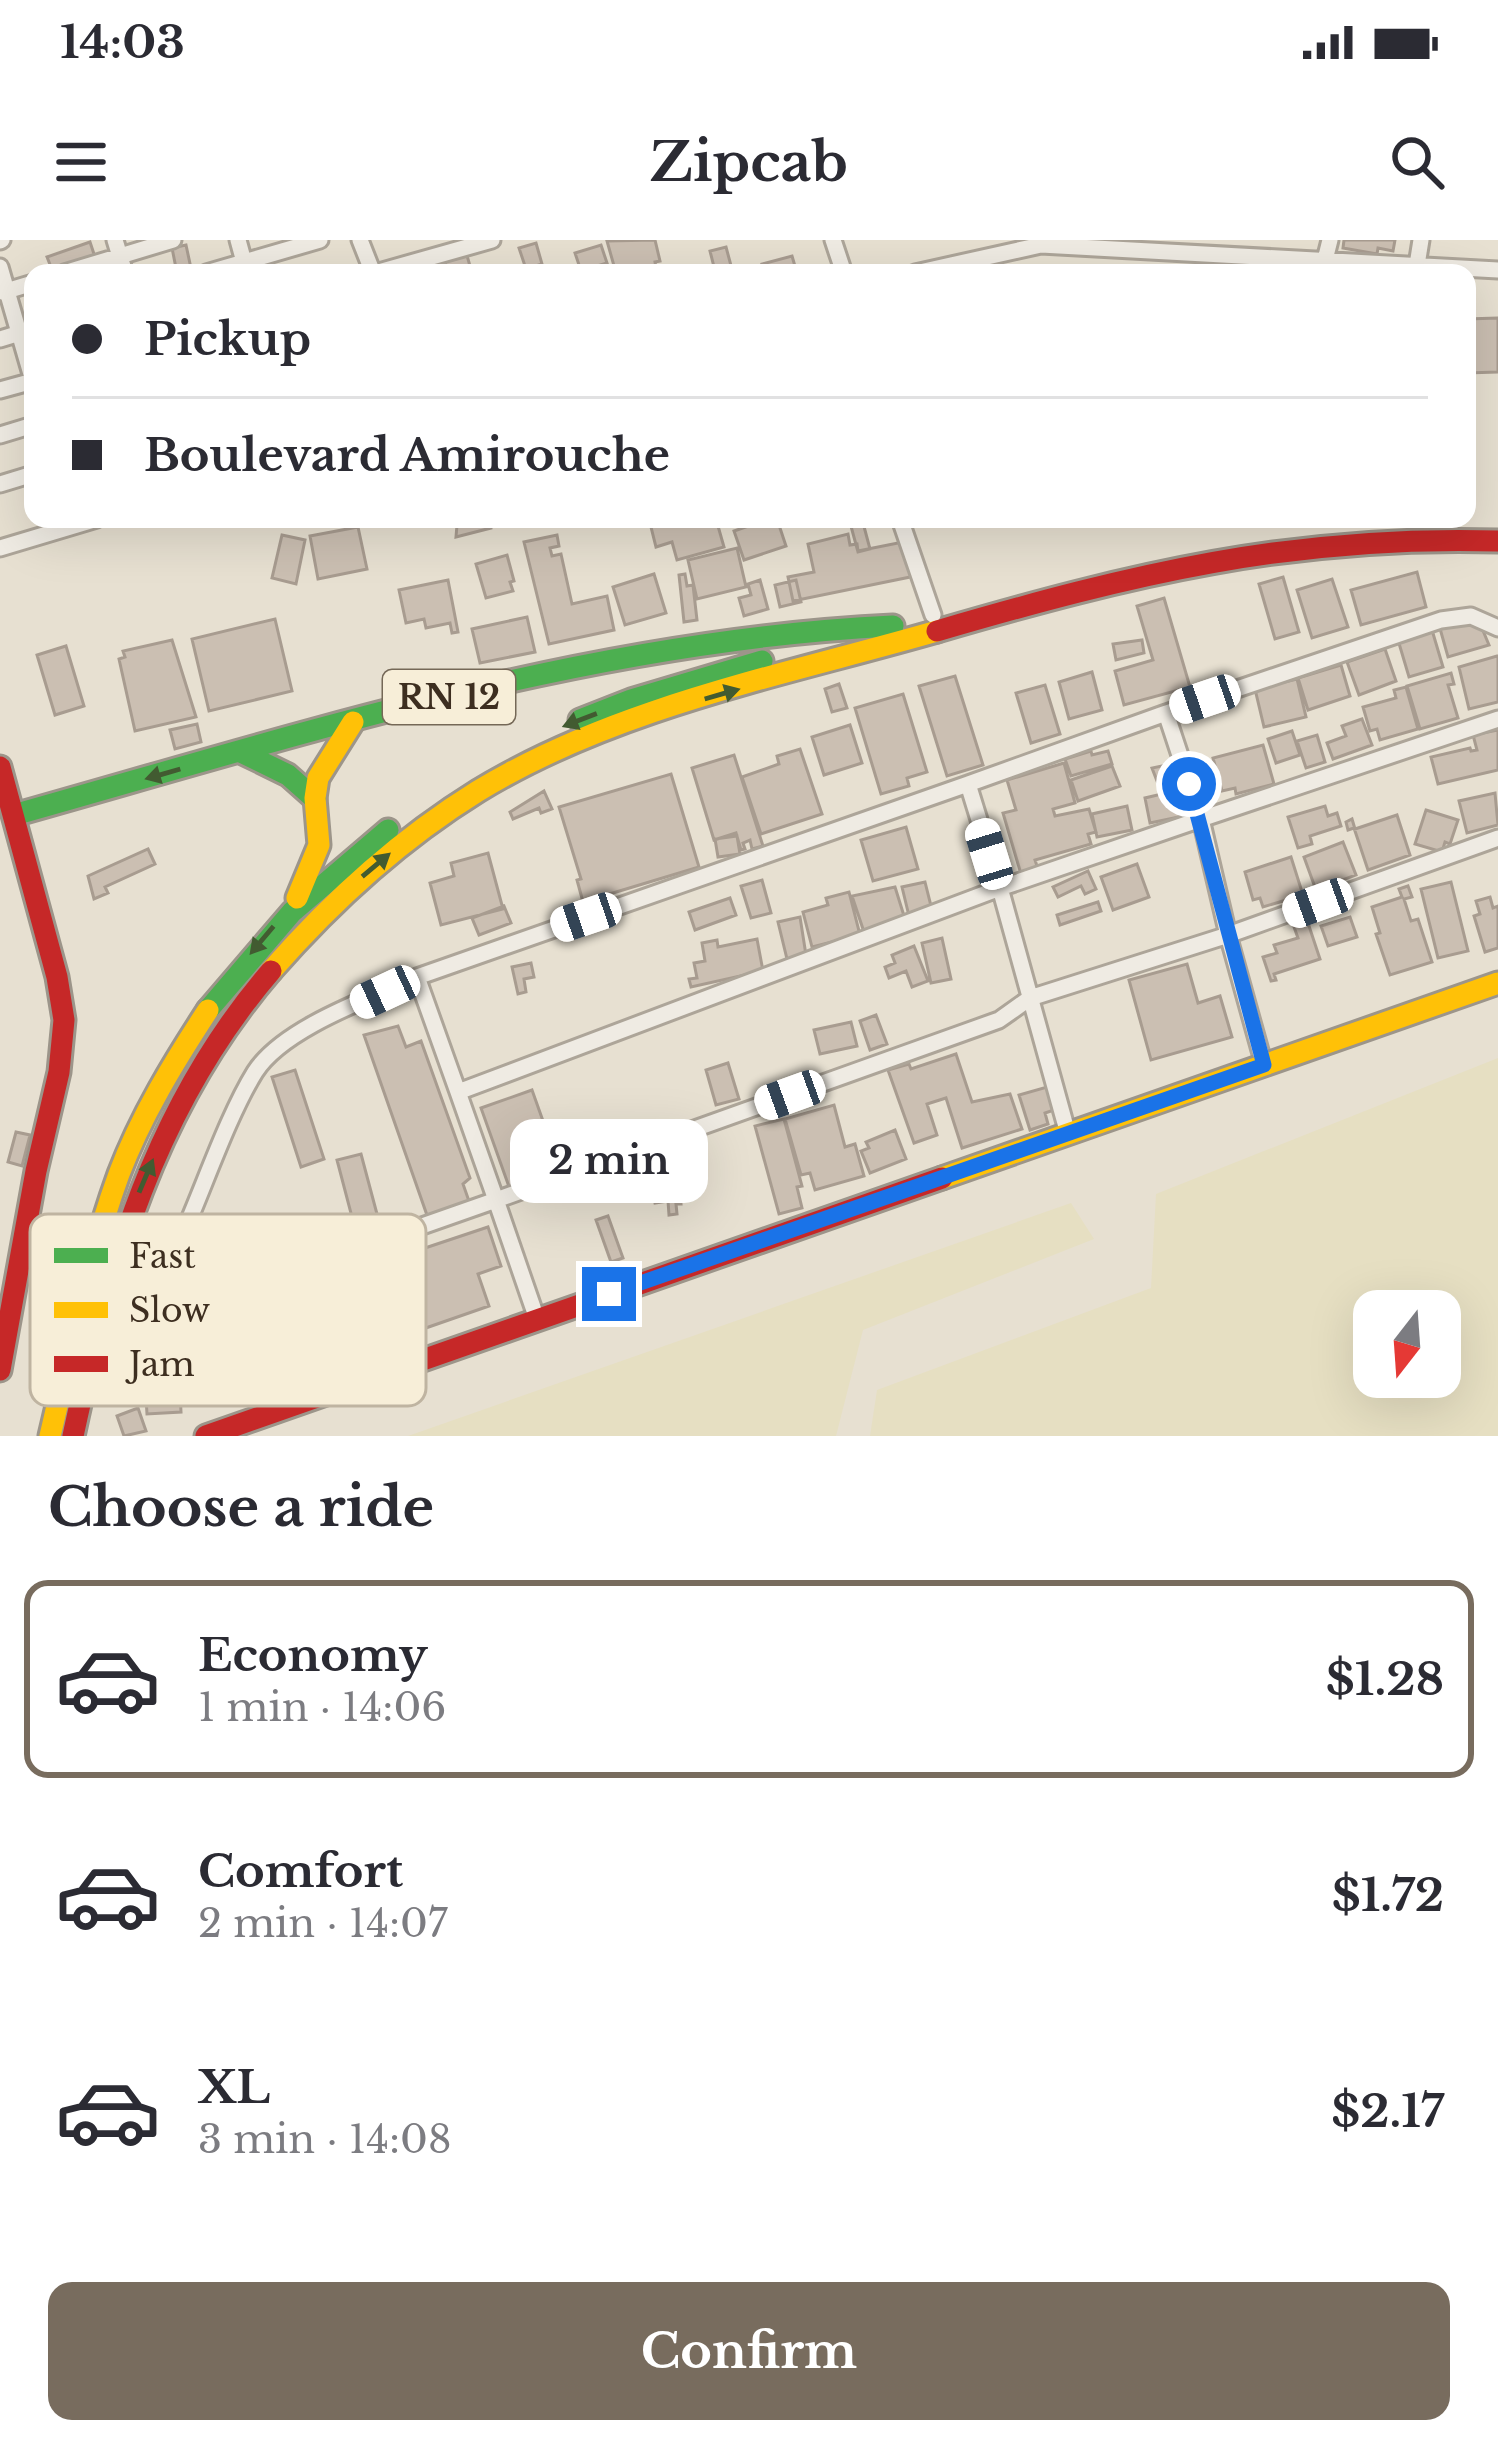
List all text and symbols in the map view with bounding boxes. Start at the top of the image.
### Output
text: 14:03 [60,14,185,70]
icon: menu [48,129,114,195]
text: Zipcab [650,129,848,196]
icon: search [1384,129,1450,195]
text: Pickup [144,311,311,367]
text: Boulevard Amirouche [144,427,670,483]
road number: RN 12 [383,670,515,724]
car [1165,670,1245,728]
one-way arrow [704,684,741,702]
one-way arrow [562,712,598,731]
route start [1162,757,1216,811]
one-way arrow [144,765,181,784]
car [961,814,1017,894]
one-way arrow [361,853,391,879]
car [1278,874,1358,932]
car [546,888,626,946]
one-way arrow [250,925,276,955]
car [345,960,425,1024]
car [750,1066,830,1124]
callout: 2 min [510,1120,708,1204]
text: 2 min [548,1136,670,1185]
one-way arrow [137,1158,156,1194]
legend [30,1214,426,1406]
text: Fast [129,1236,196,1277]
route end [582,1267,636,1321]
text: Slow [129,1290,210,1331]
north arrow [1353,1290,1461,1398]
map controls [1353,1290,1461,1398]
text: Jam [125,1344,195,1385]
text: Choose a ride [48,1474,434,1541]
icon: car [54,1625,162,1733]
text: Economy [198,1627,428,1683]
text: $1.28 [1326,1651,1444,1707]
text: 1 min · 14:06 [198,1683,446,1732]
icon: car [54,1841,162,1949]
text: Comfort [198,1843,403,1899]
text: $1.72 [1332,1867,1444,1923]
text: 2 min · 14:07 [198,1899,447,1948]
icon: car [54,2057,162,2165]
text: XL [198,2059,270,2115]
text: $2.17 [1331,2083,1444,2139]
text: 3 min · 14:08 [198,2115,452,2164]
button: Confirm [48,2282,1450,2420]

